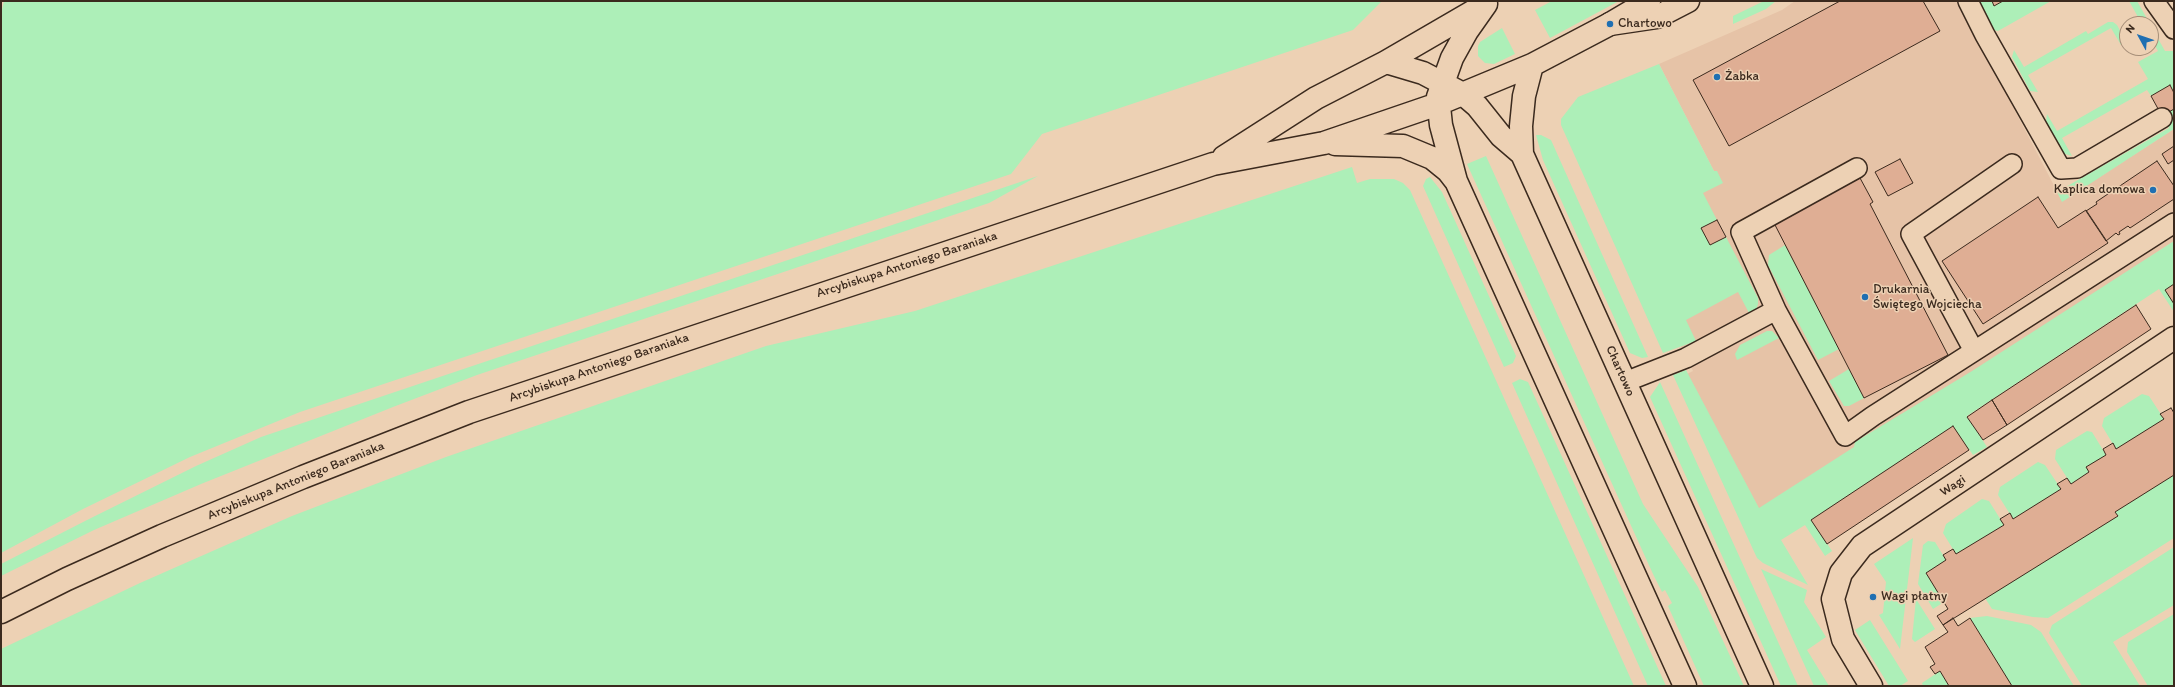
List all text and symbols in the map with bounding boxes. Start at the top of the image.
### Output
place label: Chartowo [1618,16,1672,32]
north arrow [2119,16,2159,56]
marker: Chartowo [1605,19,1615,29]
text: N [2123,22,2138,36]
place label: Żabka [1725,69,1759,85]
marker: Żabka [1712,72,1722,82]
place label: Kaplica domowa [2054,182,2145,198]
marker: Kaplica domowa [2148,185,2158,195]
street label: Arcybiskupa Antoniego Baraniaka [815,228,999,302]
place label: Drukarnia Świętego Wojciecha [1873,282,1982,313]
marker: Drukarnia Świętego Wojciecha [1860,292,1870,302]
street label: Arcybiskupa Antoniego Baraniaka [507,330,691,406]
street label: Chartowo [1602,343,1638,399]
street label: Arcybiskupa Antoniego Baraniaka [205,438,387,524]
street label: Wagi [1937,472,1969,500]
place label: Wagi płatny [1881,589,1947,605]
marker: Wagi płatny [1868,592,1878,602]

